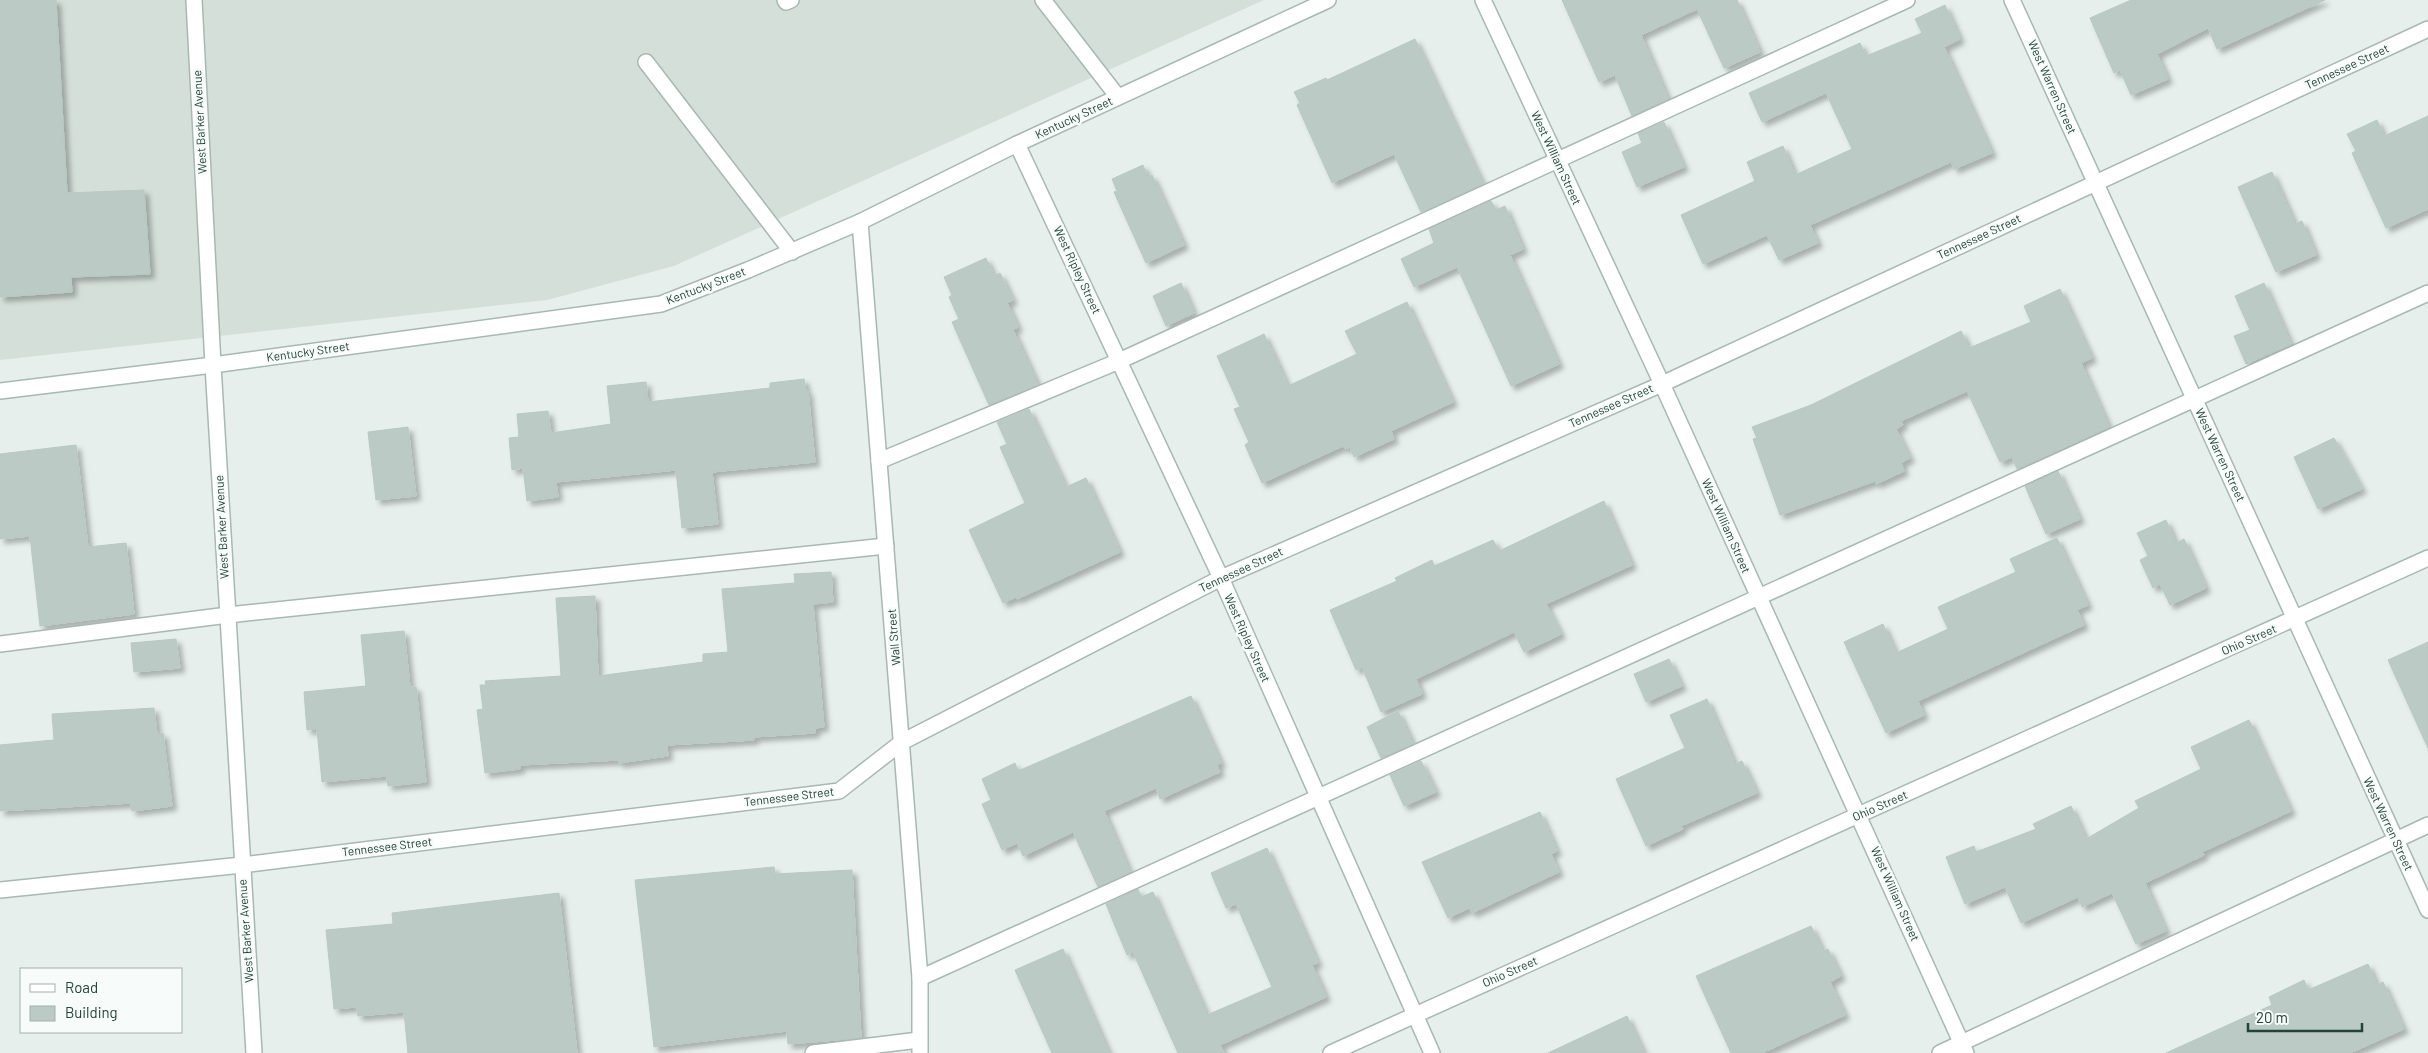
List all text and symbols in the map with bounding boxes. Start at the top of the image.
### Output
street label: West Warren Street [2026,37,2080,136]
street label: Tennessee Street [2302,41,2391,92]
street label: West Barker Avenue [189,70,209,174]
street label: Kentucky Street [1033,93,1114,141]
street label: West William Street [1529,108,1585,207]
street label: Tennessee Street [1934,211,2023,262]
street label: West Ripley Street [1051,223,1104,316]
street label: Kentucky Street [664,264,747,307]
street label: Kentucky Street [265,338,350,364]
street label: Tennessee Street [1566,380,1655,430]
street label: West Warren Street [2193,406,2249,504]
street label: West Barker Avenue [211,475,231,579]
street label: West William Street [1700,476,1754,575]
street label: Tennessee Street [1196,544,1285,595]
street label: West Ripley Street [1222,591,1274,684]
street label: Wall Street [884,608,902,666]
street label: Ohio Street [2219,621,2278,657]
street label: West Warren Street [2361,775,2417,873]
street label: Tennessee Street [743,784,835,808]
street label: Ohio Street [1850,787,1909,823]
street label: Tennessee Street [341,834,433,858]
street label: West William Street [1869,844,1923,943]
street label: West Barker Avenue [234,879,256,983]
street label: Ohio Street [1480,953,1539,989]
legend [20,968,182,1033]
text: Road [65,978,98,996]
scale bar [2248,1000,2362,1032]
text: Building [65,1003,118,1021]
text: 20 m [2256,1008,2288,1026]

